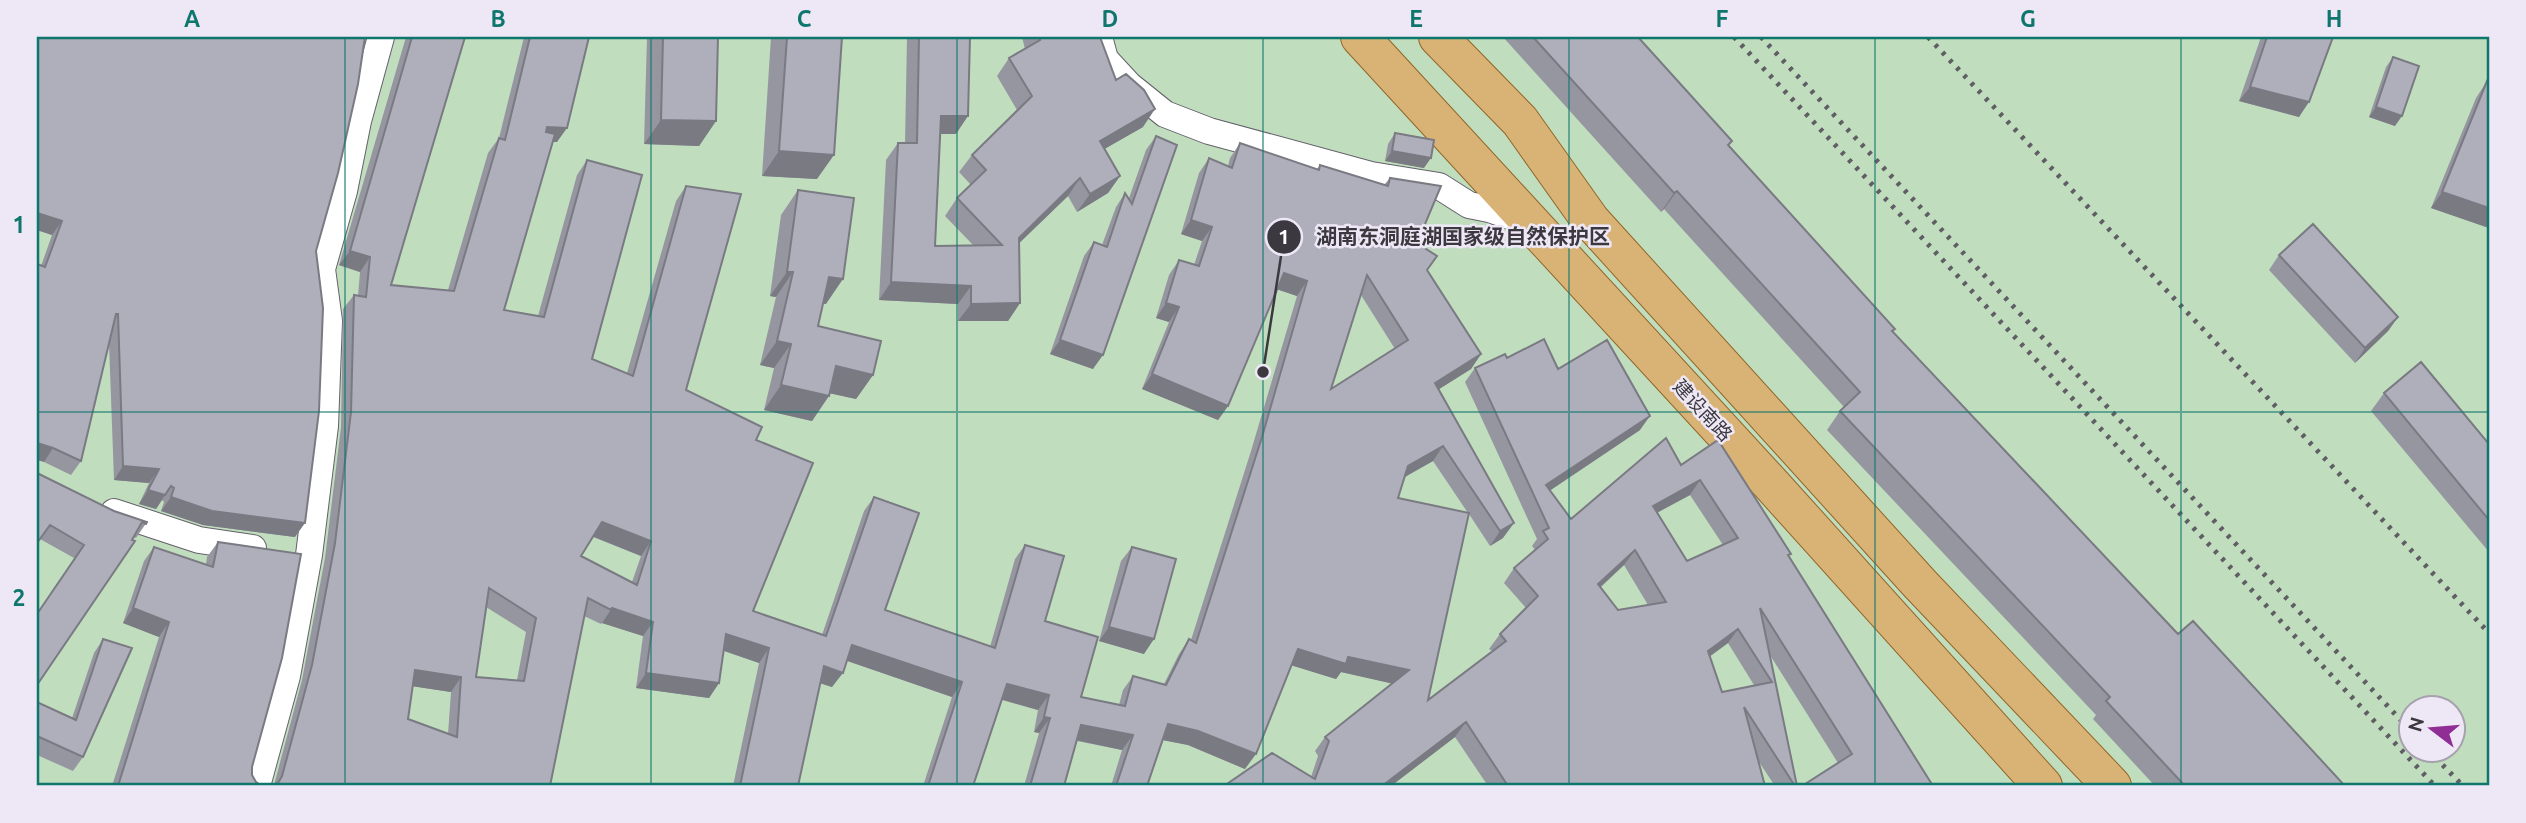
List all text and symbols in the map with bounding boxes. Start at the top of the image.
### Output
text: A [184,6,200,31]
text: B [490,6,506,31]
text: C [797,6,812,31]
text: D [1102,6,1118,31]
text: E [1409,6,1423,31]
text: F [1716,6,1729,31]
text: G [2020,6,2036,31]
text: H [2326,6,2342,31]
text: 1 [13,212,25,237]
callout: 湖南东洞庭湖国家级自然保护区 [1267,216,1624,258]
text: 1 [1278,224,1290,248]
text: 湖南东洞庭湖国家级自然保护区 [1316,224,1610,248]
street label: 建设南路 [1669,375,1737,445]
text: 2 [13,585,25,610]
north arrow [2396,694,2466,764]
text: N [2403,714,2428,734]

